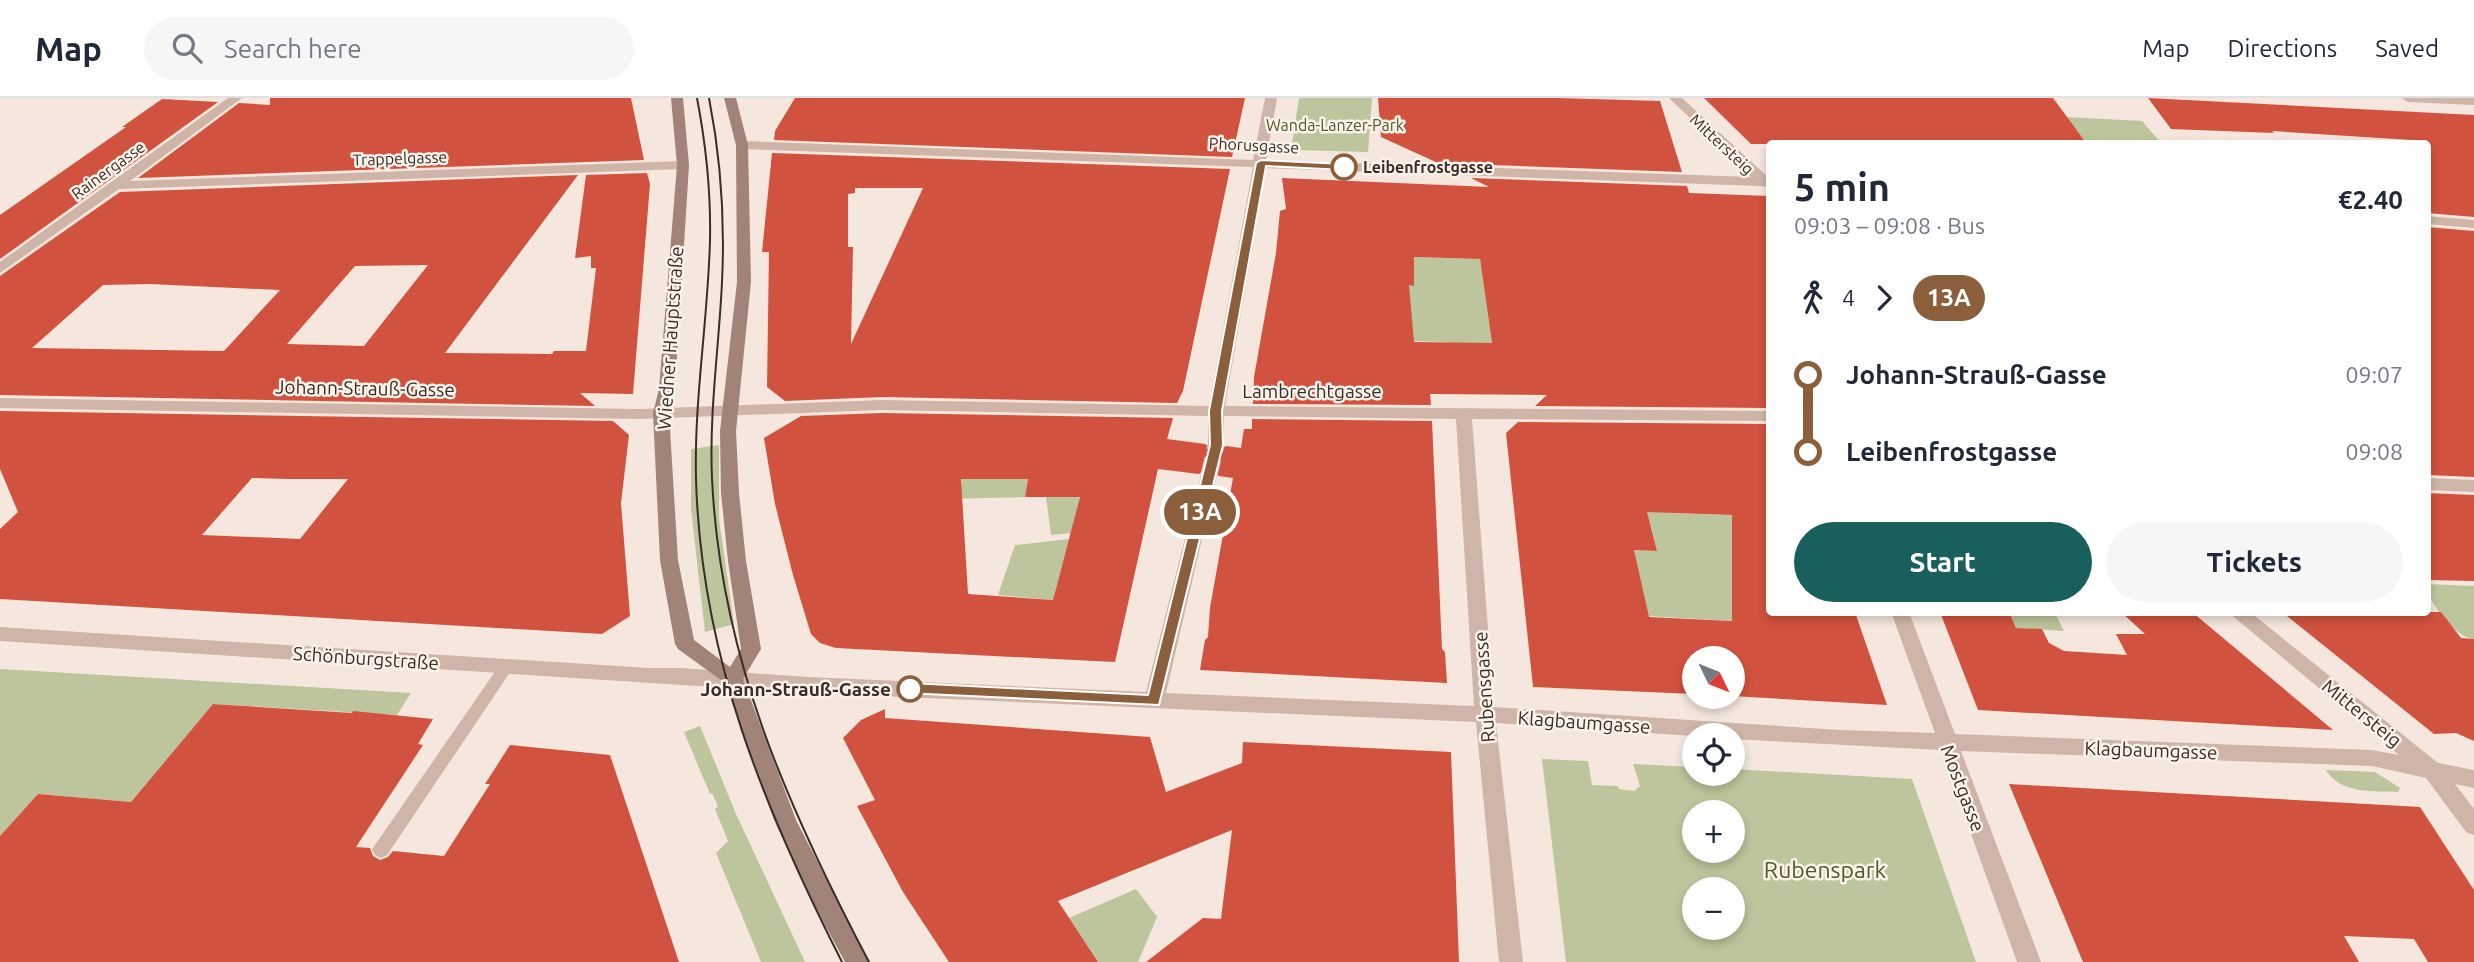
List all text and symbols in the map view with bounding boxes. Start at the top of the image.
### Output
search box [144,17,634,80]
icon: search [168,29,206,67]
text: Map [35,30,102,67]
text: Search here [224,34,362,63]
text: Map [2142,35,2189,62]
text: Directions [2227,35,2337,62]
text: Saved [2375,35,2439,62]
street label: Mittersteig [1686,110,1758,178]
park label: Wanda-Lanzer-Park [1266,116,1404,134]
street label: Phorusgasse [1208,134,1300,156]
street label: Rainergasse [68,137,148,203]
street label: Trappelgasse [352,147,448,169]
marker: Leibenfrostgasse [1331,154,1357,180]
place label: Leibenfrostgasse [1363,158,1493,176]
text: 5 min [1794,166,1890,208]
text: €2.40 [2338,185,2403,214]
text: 09:03 – 09:08 · Bus [1794,213,1985,238]
street label: Wiedner Hauptstraße [653,245,687,431]
icon: walk [1794,279,1832,317]
icon: forward [1865,279,1903,317]
text: 13A [1927,284,1971,311]
text: 4 [1842,285,1855,310]
text: Johann-Strauß-Gasse [1846,360,2107,389]
text: 09:07 [2345,362,2403,387]
street label: Johann-Strauß-Gasse [275,375,455,401]
street label: Lambrechtgasse [1242,380,1382,402]
text: Leibenfrostgasse [1846,437,2057,466]
text: 09:08 [2345,439,2403,464]
line badge: 13A [1160,489,1240,535]
text: 13A [1178,498,1222,525]
button: Start [1794,522,2092,602]
button: Tickets [2106,522,2403,602]
street label: Rubensgasse [1469,631,1499,743]
street label: Schönburgstraße [292,642,440,674]
north arrow [1682,646,1745,709]
map controls [1682,646,1745,940]
street label: Mittersteig [2318,674,2406,752]
marker: Johann-Strauß-Gasse [897,676,923,702]
place label: Johann-Strauß-Gasse [701,678,891,700]
street label: Klagbaumgasse [1517,706,1651,738]
button: locate [1682,723,1745,786]
street label: Klagbaumgasse [2084,737,2218,763]
street label: Mostgasse [1936,742,1990,834]
button: + [1682,800,1745,863]
park label: Rubenspark [1764,857,1887,882]
button: − [1682,877,1745,940]

